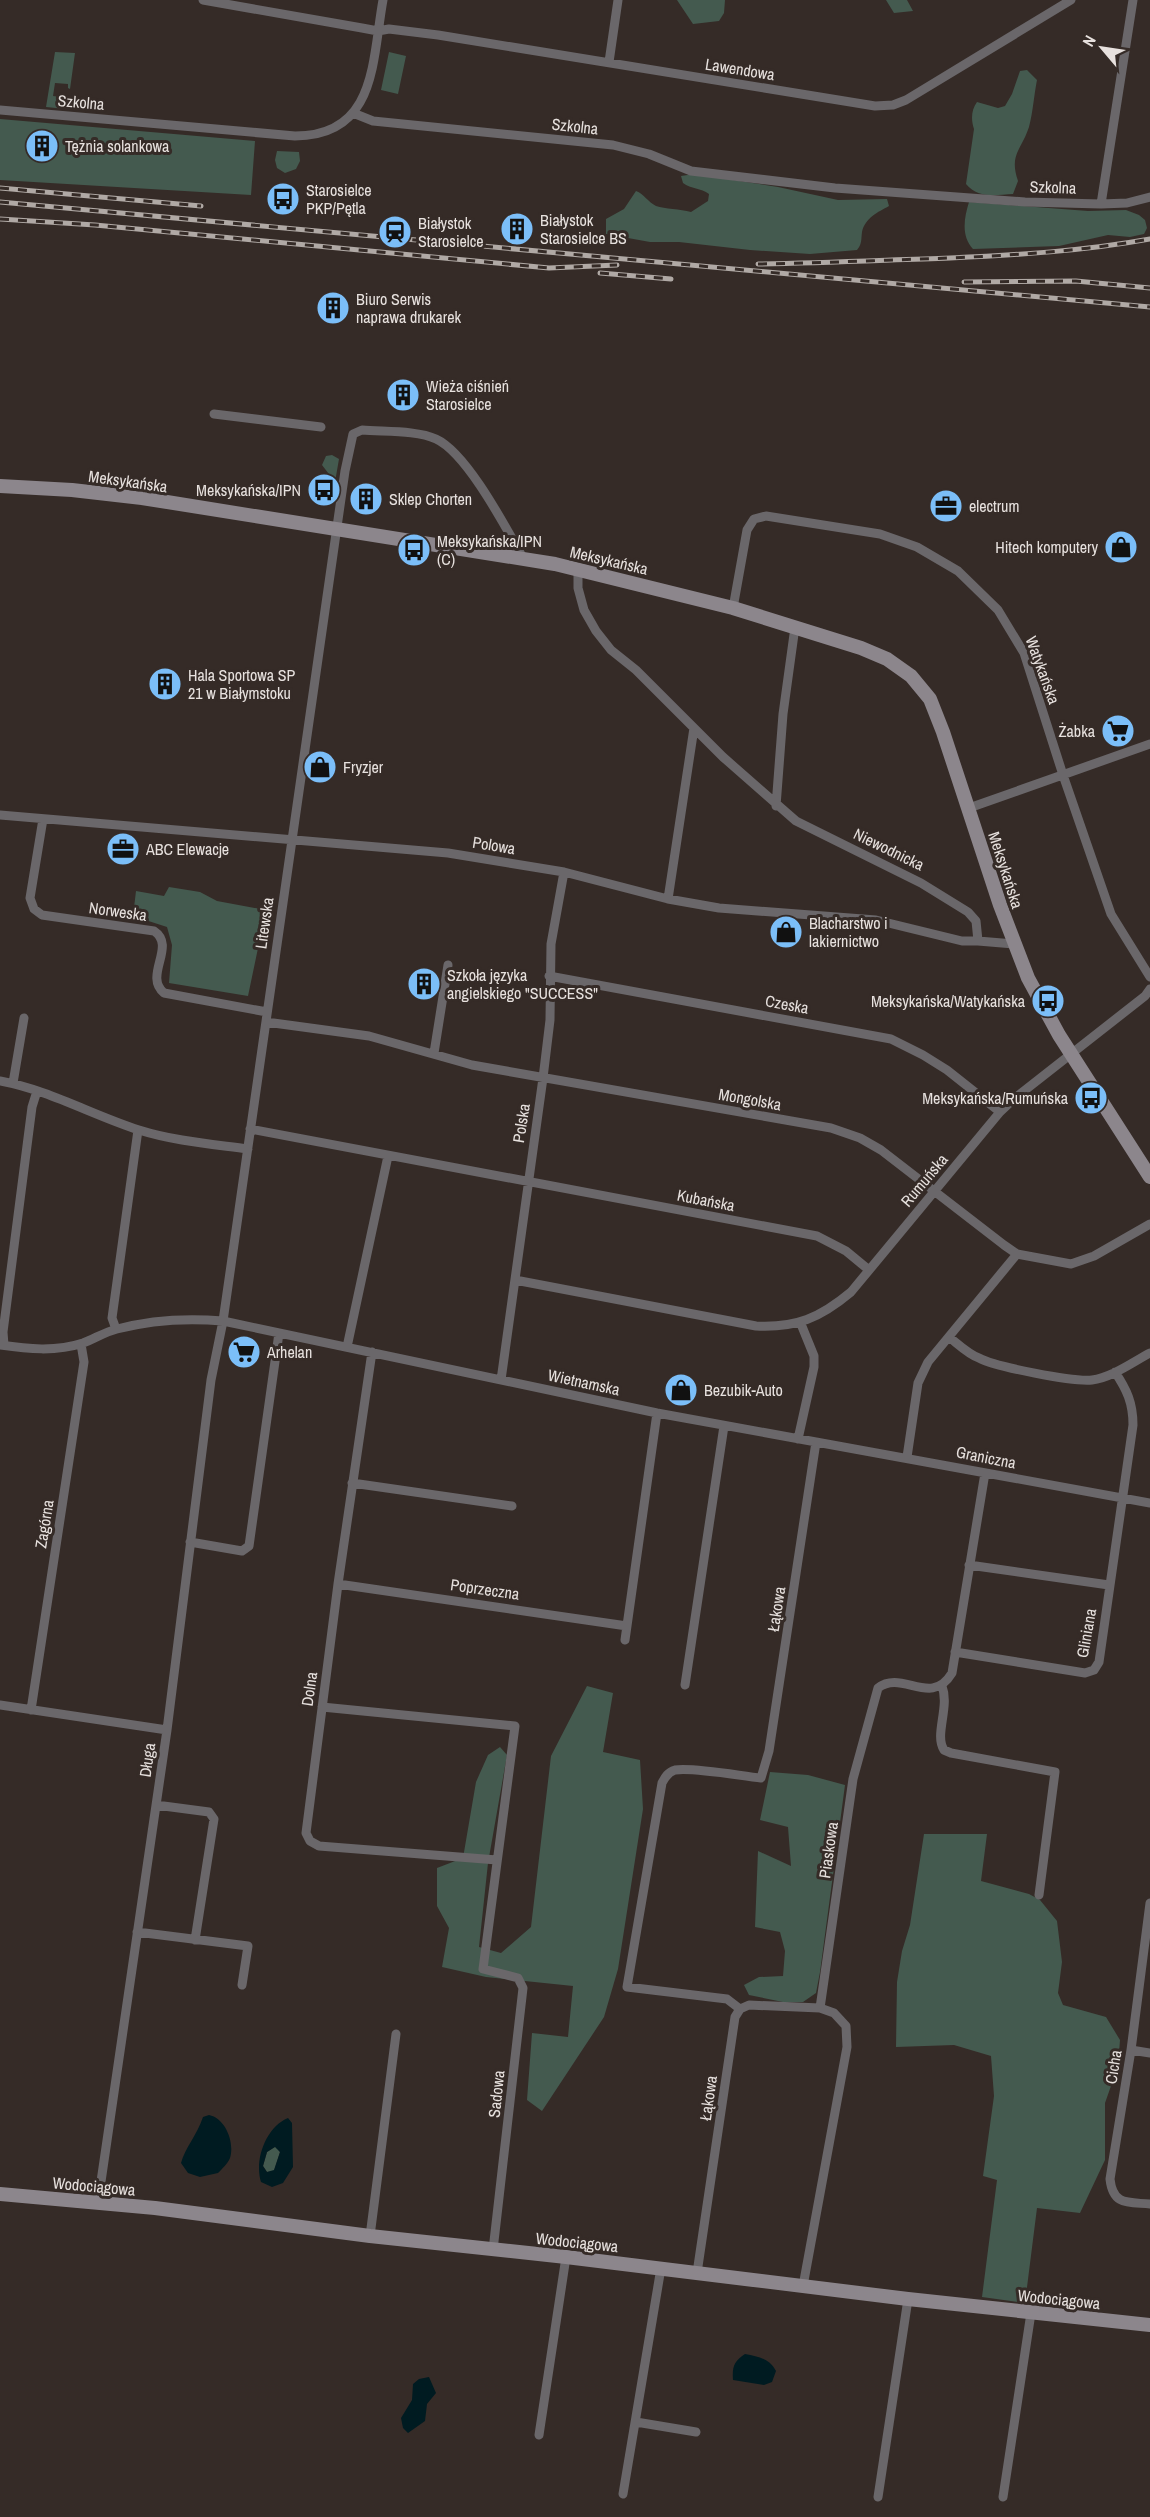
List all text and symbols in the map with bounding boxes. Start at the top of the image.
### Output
north arrow [1072,18,1132,78]
text: N [1077,31,1101,50]
street label: Lawendowa [704,53,777,85]
street label: Szkolna [57,89,106,115]
street label: Szkolna [551,113,600,139]
building icon: Tężnia solankowa [24,128,60,164]
place label: Tężnia solankowa [65,135,170,157]
street label: Szkolna [1029,175,1077,199]
place label: Starosielce PKP/Pętla [306,179,372,219]
bus stop icon: Starosielce PKP/Pętla [265,181,301,217]
place label: Białystok Starosielce BS [540,209,627,249]
building icon: Białystok Starosielce BS [499,211,535,247]
place label: Białystok Starosielce [418,212,484,252]
station icon: Białystok Starosielce [377,214,413,250]
place label: Biuro Serwis naprawa drukarek [356,288,461,328]
building icon: Biuro Serwis naprawa drukarek [315,290,351,326]
place label: Wieża ciśnień Starosielce [426,375,509,415]
building icon: Wieża ciśnień Starosielce [385,377,421,413]
street label: Meksykańska [87,465,170,498]
bus stop icon: Meksykańska/IPN [306,472,342,508]
place label: Meksykańska/IPN [196,479,301,501]
building icon: Sklep Chorten [348,481,384,517]
place label: Sklep Chorten [389,488,472,510]
office icon: electrum [928,488,964,524]
place label: electrum [969,495,1019,517]
shop icon: Hitech komputery [1103,529,1139,565]
place label: Meksykańska/IPN (C) [437,530,542,570]
bus stop icon: Meksykańska/IPN (C) [396,532,432,568]
place label: Hitech komputery [995,536,1098,558]
street label: Meksykańska [568,540,651,580]
street label: Watykańska [1021,633,1066,708]
place label: Hala Sportowa SP 21 w Białymstoku [188,664,295,704]
building icon: Hala Sportowa SP 21 w Białymstoku [147,666,183,702]
supermarket icon: Żabka [1100,713,1136,749]
place label: Żabka [1059,720,1096,742]
shop icon: Fryzjer [302,749,338,785]
place label: Fryzjer [343,756,384,778]
street label: Niewodnicka [850,822,929,876]
street label: Meksykańska [983,829,1029,912]
office icon: ABC Elewacje [105,831,141,867]
street label: Polowa [471,831,518,859]
place label: ABC Elewacje [145,838,229,860]
street label: Litewska [250,895,279,950]
street label: Norweska [88,896,149,926]
place label: Blacharstwo i lakiernictwo [809,912,888,952]
shop icon: Blacharstwo i lakiernictwo [768,914,804,950]
place label: Szkoła języka angielskiego "SUCCESS" [447,964,598,1004]
building icon: Szkoła języka angielskiego "SUCCESS" [406,966,442,1002]
bus stop icon: Meksykańska/Watykańska [1030,983,1066,1019]
street label: Czeska [764,989,811,1019]
place label: Meksykańska/Watykańska [871,990,1026,1012]
bus stop icon: Meksykańska/Rumuńska [1073,1080,1109,1116]
street label: Mongolska [717,1083,784,1115]
place label: Meksykańska/Rumuńska [922,1087,1069,1109]
street label: Polska [507,1101,535,1144]
street label: Rumuńska [895,1148,953,1211]
street label: Kubańska [675,1184,737,1216]
supermarket icon: Arhelan [226,1334,262,1370]
place label: Arhelan [266,1341,312,1363]
street label: Wietnamska [546,1364,623,1400]
shop icon: Bezubik-Auto [663,1372,699,1408]
place label: Bezubik-Auto [704,1379,783,1401]
street label: Graniczna [954,1440,1018,1474]
street label: Zagórna [29,1497,59,1550]
street label: Poprzeczna [449,1573,522,1605]
street label: Łąkowa [762,1584,791,1633]
street label: Gliniana [1071,1606,1101,1659]
street label: Dolna [296,1670,322,1708]
street label: Długa [134,1741,160,1779]
street label: Piaskowa [813,1820,843,1880]
street label: Cicha [1099,2048,1127,2086]
street label: Sadowa [483,2069,509,2119]
street label: Łąkowa [694,2073,722,2122]
street label: Wodociągowa [52,2171,137,2201]
street label: Wodociągowa [535,2227,620,2257]
street label: Wodociągowa [1017,2284,1102,2314]

